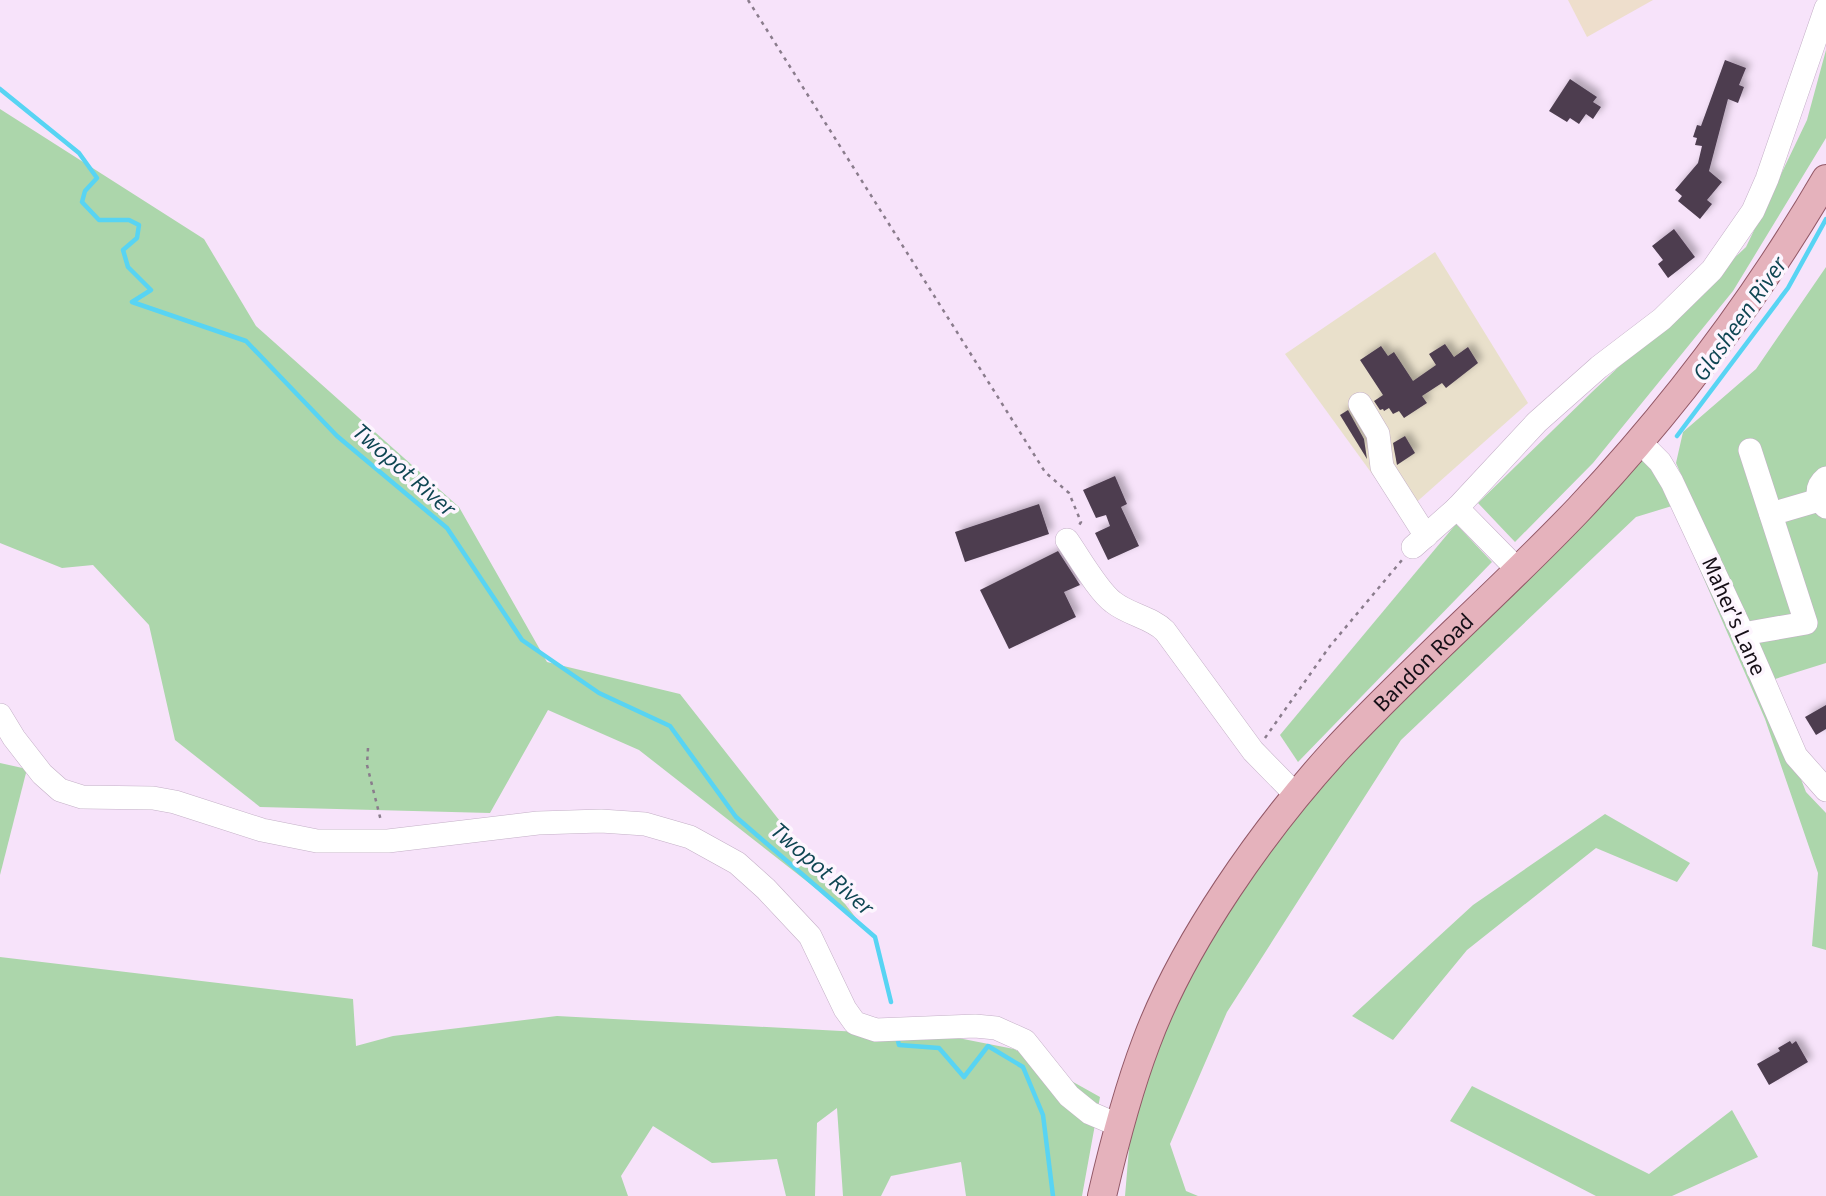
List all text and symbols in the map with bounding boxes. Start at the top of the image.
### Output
water label: Glasheen River [1684,248,1797,388]
water label: Twopot River [344,415,465,526]
street label: Maher's Lane [1693,552,1775,680]
street label: Bandon Road [1365,605,1481,719]
water label: Twopot River [762,814,883,925]

